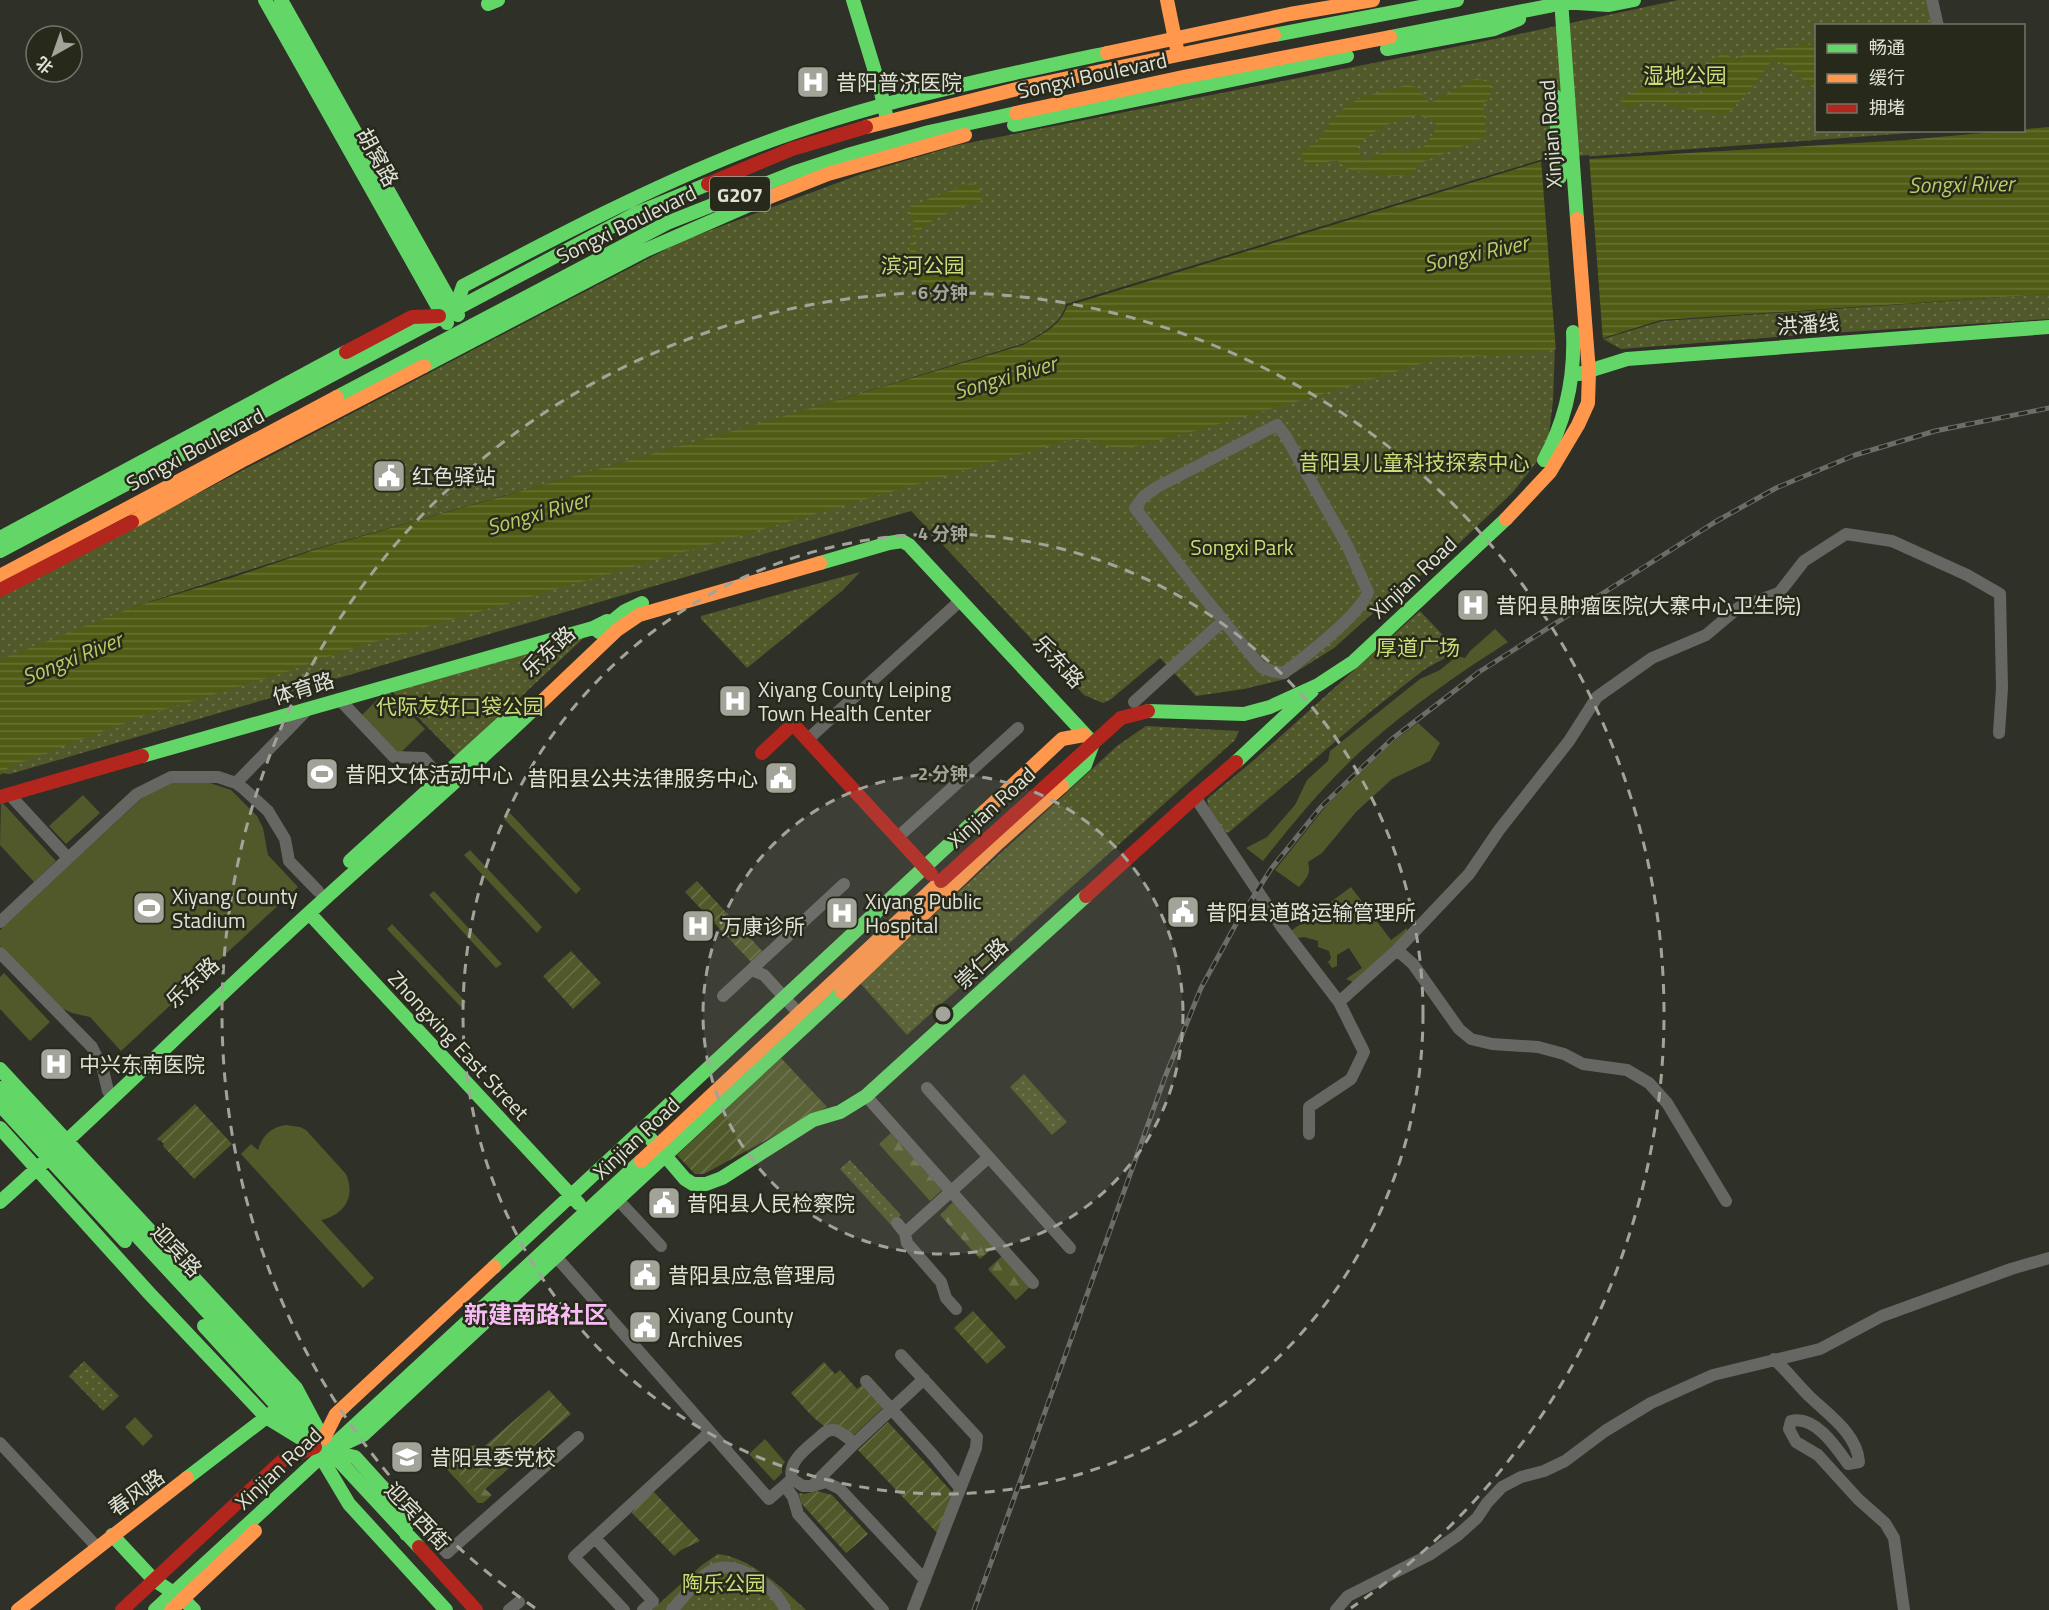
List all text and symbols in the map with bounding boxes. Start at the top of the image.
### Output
north arrow [24,24,84,84]
legend [1815,24,2025,132]
text: 畅通 [1869,34,1905,61]
street label: Songxi Boulevard [1014,44,1170,106]
text: 北 [31,51,58,80]
park label: 湿地公园 [1643,59,1727,91]
hospital icon: 昔阳普济医院 [795,64,831,100]
text: 缓行 [1869,64,1905,91]
place label: 昔阳普济医院 [836,66,962,98]
street label: Xinjian Road [1530,79,1570,189]
text: 拥堵 [1869,94,1905,121]
street label: 胡窝路 [349,122,407,192]
water label: Songxi River [1908,166,2017,202]
street label: Songxi Boulevard [551,176,701,272]
road number: G207 [710,177,770,211]
water label: Songxi River [1421,225,1534,281]
park label: 滨河公园 [881,249,965,281]
text: 6 分钟 [918,279,968,306]
street label: 洪潘线 [1775,306,1841,342]
water label: Songxi River [950,345,1063,408]
street label: Songxi Boulevard [120,399,270,499]
park label: 昔阳县儿童科技探索中心 [1299,446,1530,478]
public building icon: 红色驿站 [371,458,407,494]
place label: 红色驿站 [412,460,496,492]
water label: Songxi River [483,481,596,544]
text: 4 分钟 [918,520,968,547]
street label: Xinjian Road [1362,528,1464,626]
park label: Songxi Park [1190,531,1294,563]
hospital icon: 昔阳县肿瘤医院(大寨中心卫生院) [1455,587,1491,623]
place label: 昔阳县肿瘤医院(大寨中心卫生院) [1496,589,1801,621]
street label: 乐东路 [514,618,582,684]
water label: Songxi River [17,621,130,694]
street label: 乐东路 [1026,627,1092,695]
park label: 厚道广场 [1376,631,1460,663]
street label: 体育路 [268,663,338,713]
place label: Xiyang County Leiping Town Health Center [758,673,951,729]
hospital icon: Xiyang County Leiping Town Health Center [717,683,753,719]
park label: 代际友好口袋公园 [376,690,544,722]
sports icon: 昔阳文体活动中心 [304,756,340,792]
place label: 昔阳文体活动中心 [345,758,513,790]
street label: Xinjian Road [940,759,1042,855]
public building icon: 昔阳县公共法律服务中心 [763,760,799,796]
text: 2 分钟 [918,760,968,787]
place label: 昔阳县公共法律服务中心 [527,762,758,794]
place label: Xiyang County Stadium [172,880,298,936]
place label: Xiyang Public Hospital [865,885,982,941]
sports icon: Xiyang County Stadium [131,890,167,926]
public building icon: 昔阳县道路运输管理所 [1165,894,1201,930]
hospital icon: Xiyang Public Hospital [824,895,860,931]
place label: 昔阳县道路运输管理所 [1206,896,1416,928]
hospital icon: 万康诊所 [680,908,716,944]
place label: 万康诊所 [721,910,805,942]
street label: 崇仁路 [947,930,1015,996]
street label: 乐东路 [158,949,226,1015]
street label: Zhongxing East Street [381,963,537,1127]
centre of rings [933,1004,953,1024]
hospital icon: 中兴东南医院 [38,1046,74,1082]
place label: 中兴东南医院 [79,1048,205,1080]
street label: Xinjian Road [585,1089,687,1187]
public building icon: 昔阳县人民检察院 [646,1185,682,1221]
place label: 昔阳县人民检察院 [687,1187,855,1219]
street label: 迎宾路 [144,1216,210,1284]
public building icon: 昔阳县应急管理局 [627,1257,663,1293]
place label: 昔阳县应急管理局 [668,1259,836,1291]
district label: 新建南路社区 [464,1296,608,1332]
place label: Xiyang County Archives [668,1299,794,1355]
public building icon: Xiyang County Archives [627,1309,663,1345]
street label: Xinjian Road [227,1419,329,1517]
school or university icon: 昔阳县委党校 [389,1439,425,1475]
place label: 昔阳县委党校 [430,1441,556,1473]
street label: 春风路 [101,1461,171,1523]
street label: 迎宾西街 [378,1474,458,1558]
park label: 陶乐公园 [682,1567,766,1599]

